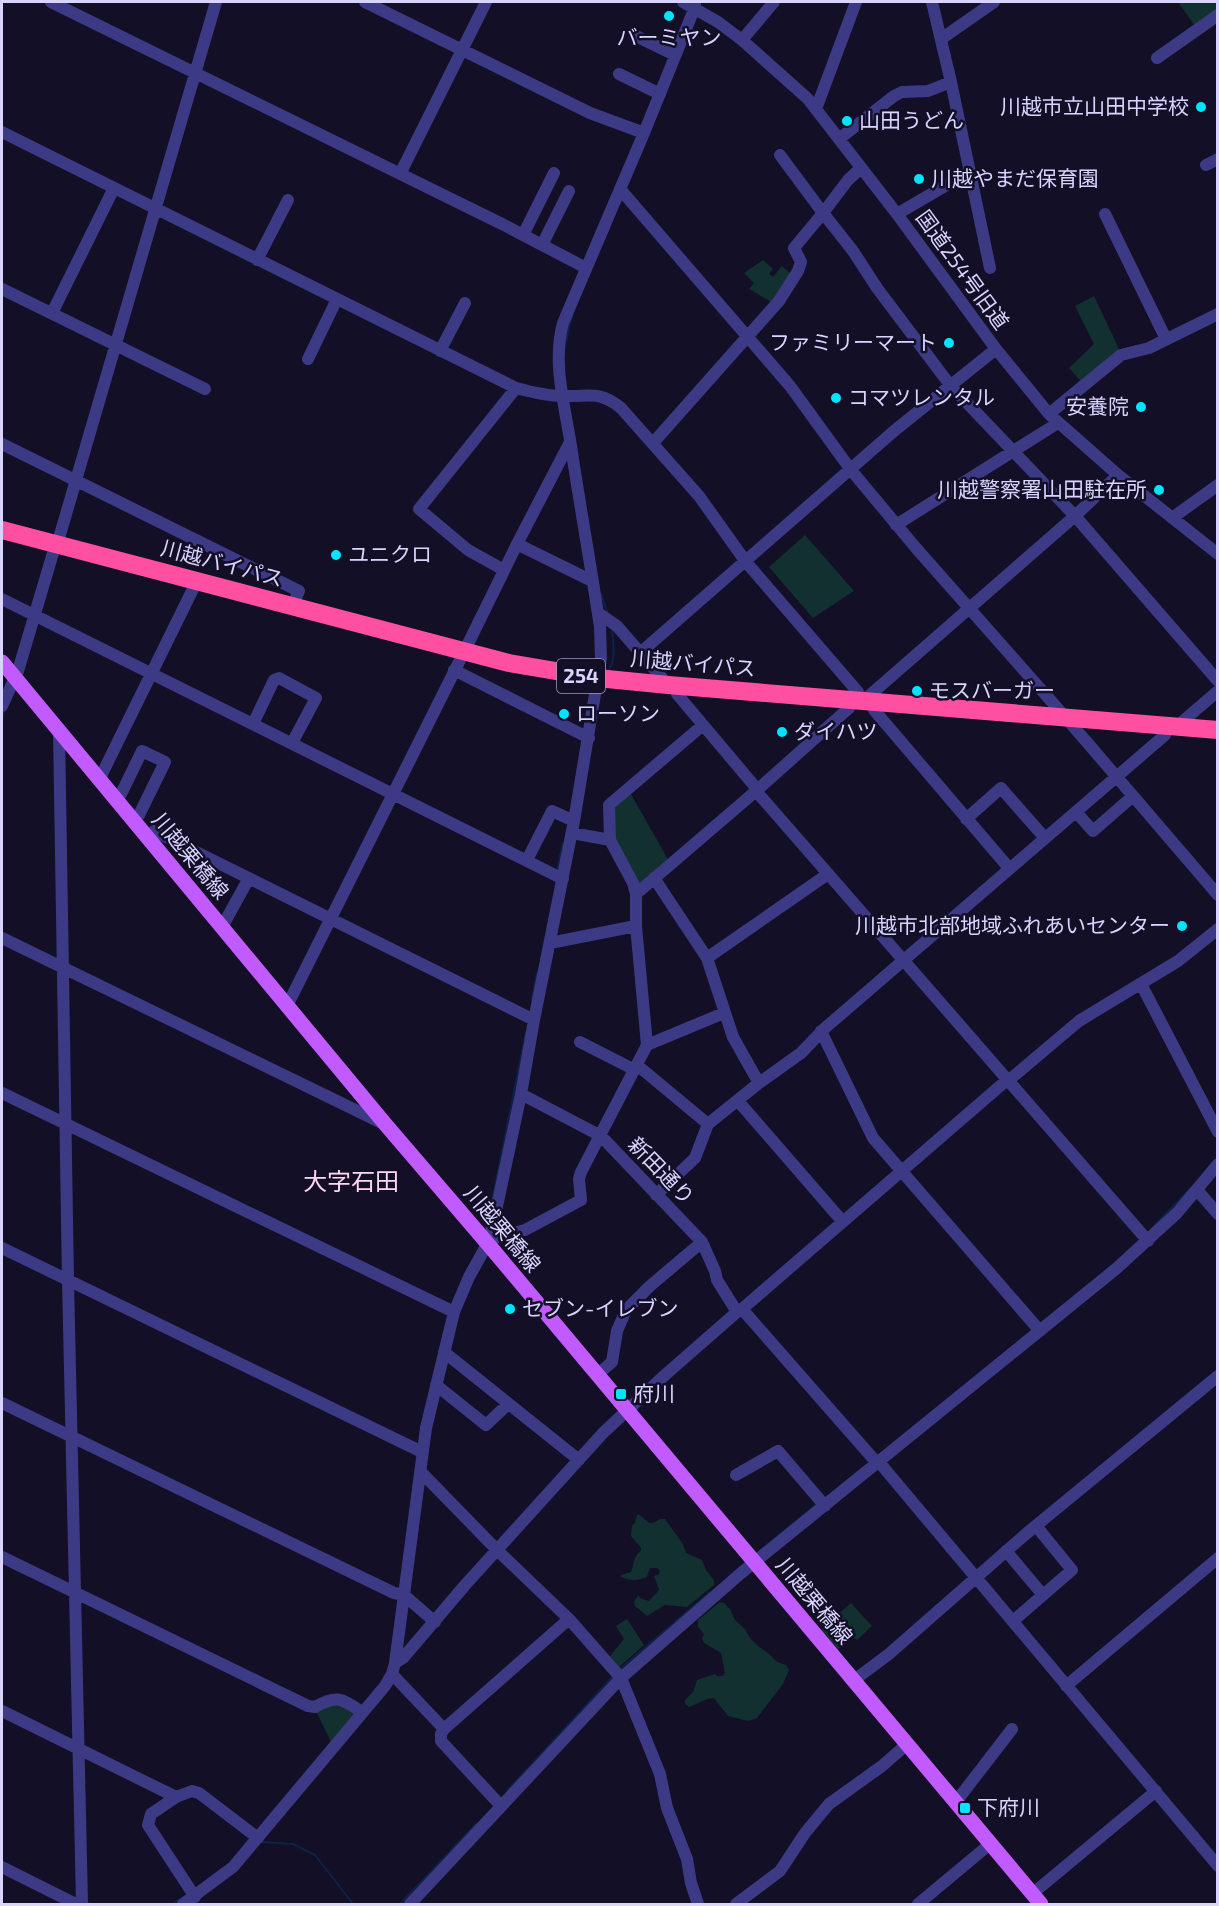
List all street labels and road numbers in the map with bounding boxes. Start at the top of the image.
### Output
street label: 国道254号旧道 [912,205,1015,333]
street label: 川越バイパス [158,534,286,591]
street label: 川越バイパス [629,645,757,680]
road number: 254 [557,659,605,693]
street label: 川越栗橋線 [148,807,234,903]
street label: 新田通り [624,1131,700,1209]
street label: 川越栗橋線 [460,1180,546,1276]
street label: 川越栗橋線 [772,1552,858,1648]

